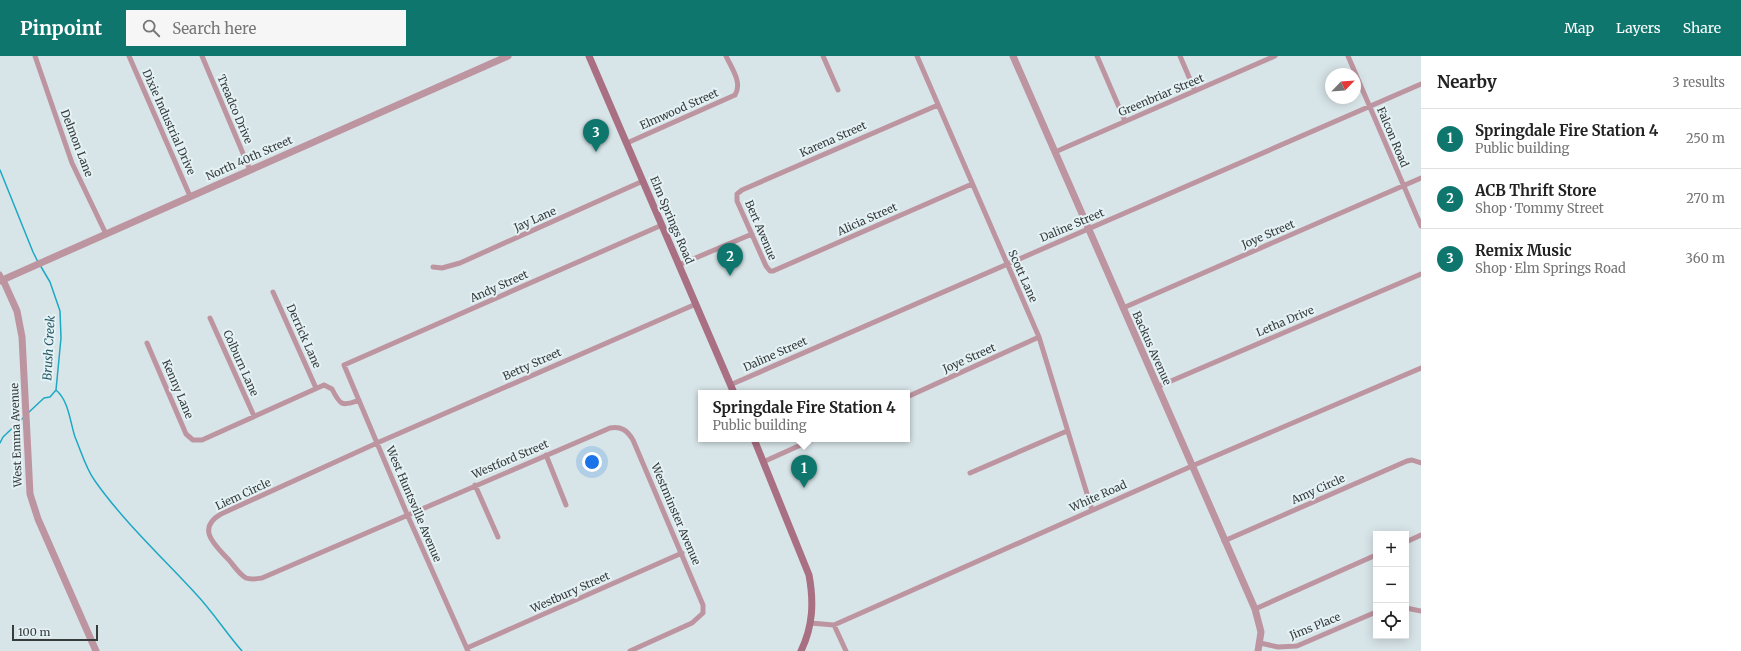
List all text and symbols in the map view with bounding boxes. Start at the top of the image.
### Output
search box [126,10,406,46]
text: Pinpoint [20,16,102,40]
icon: search [140,17,162,39]
text: Search here [172,19,256,38]
text: Map [1564,19,1594,37]
text: Layers [1616,19,1661,37]
text: Share [1683,19,1721,37]
street label: Dixie Industrial Drive [139,67,199,177]
north arrow [1325,68,1361,104]
street label: Greenbriar Street [1116,70,1206,119]
text: Nearby [1437,71,1497,93]
street label: Treadco Drive [214,72,256,146]
text: 3 results [1672,74,1725,91]
street label: Elmwood Street [638,85,721,133]
street label: Falcon Road [1374,105,1412,170]
street label: Delmon Lane [58,107,96,179]
street label: Karena Street [798,118,869,160]
pin: 3 [583,119,609,152]
text: Springdale Fire Station 4 [1475,121,1658,140]
text: 1 [1447,130,1453,147]
text: 250 m [1686,130,1725,147]
street label: North 40th Street [204,132,295,183]
text: Public building [1475,140,1569,157]
street label: Elm Springs Road [647,174,697,266]
text: ACB Thrift Store [1475,181,1596,200]
text: 2 [1446,190,1454,207]
text: 270 m [1686,190,1725,207]
street label: Bert Avenue [742,198,780,262]
street label: Alicia Street [834,199,900,239]
text: Shop · Tommy Street [1475,200,1604,217]
street label: Jay Lane [511,203,558,235]
street label: Daline Street [1038,205,1107,245]
street label: Joye Street [1238,216,1297,252]
text: Remix Music [1475,241,1572,260]
pin: 2 [717,243,743,276]
street label: Scott Lane [1005,248,1041,305]
text: 3 [1446,250,1454,267]
text: 360 m [1686,250,1725,267]
text: Shop · Elm Springs Road [1475,260,1626,277]
street label: Andy Street [467,267,531,305]
street label: Derrick Lane [284,302,324,371]
street label: Letha Drive [1254,302,1316,339]
street label: Backus Avenue [1129,309,1175,387]
water label: Brush Creek [39,315,58,381]
street label: Colburn Lane [220,328,262,399]
street label: Daline Street [741,333,810,374]
street label: Joye Street [940,340,998,376]
street label: Betty Street [501,345,564,383]
street label: Kenny Lane [159,357,197,421]
street label: West Emma Avenue [7,382,25,488]
popup [698,390,910,442]
text: Springdale Fire Station 4 [712,398,896,417]
text: Public building [712,417,807,434]
street label: Westford Street [469,436,551,482]
street label: West Huntsville Avenue [383,443,445,564]
your location [582,452,602,472]
pin: 1 [791,455,817,488]
street label: Westminster Avenue [648,460,704,567]
street label: Amy Circle [1288,471,1347,507]
street label: Liem Circle [213,475,273,513]
street label: White Road [1066,477,1129,515]
map controls [1373,531,1409,639]
button: + [1373,531,1409,567]
button: − [1373,567,1409,603]
street label: Westbury Street [527,568,612,616]
button: locate [1373,603,1409,639]
street label: Jims Place [1287,609,1343,643]
scale bar [12,623,98,642]
text: 100 m [18,625,50,639]

